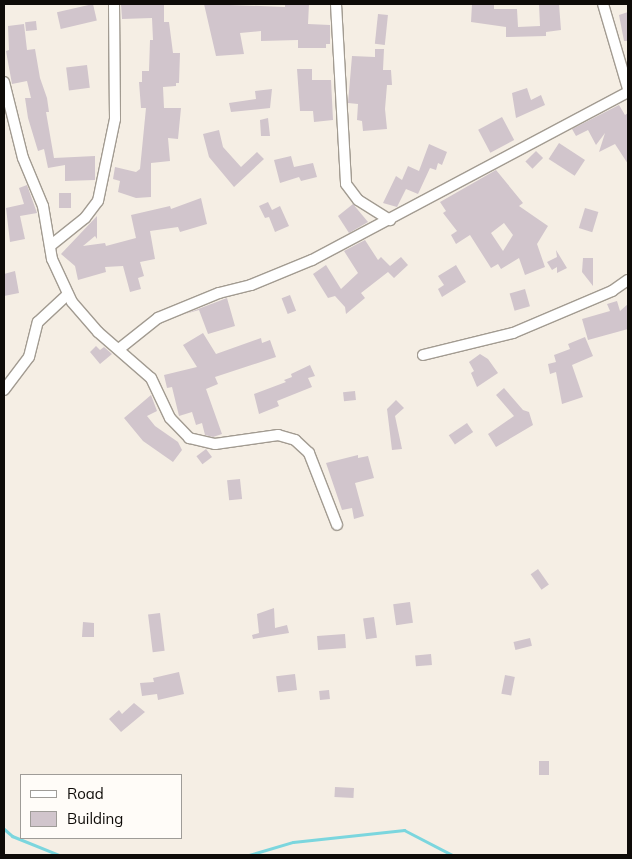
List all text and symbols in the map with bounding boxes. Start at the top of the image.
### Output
legend [20,774,182,839]
text: Road [67,784,104,803]
text: Building [67,809,123,828]

